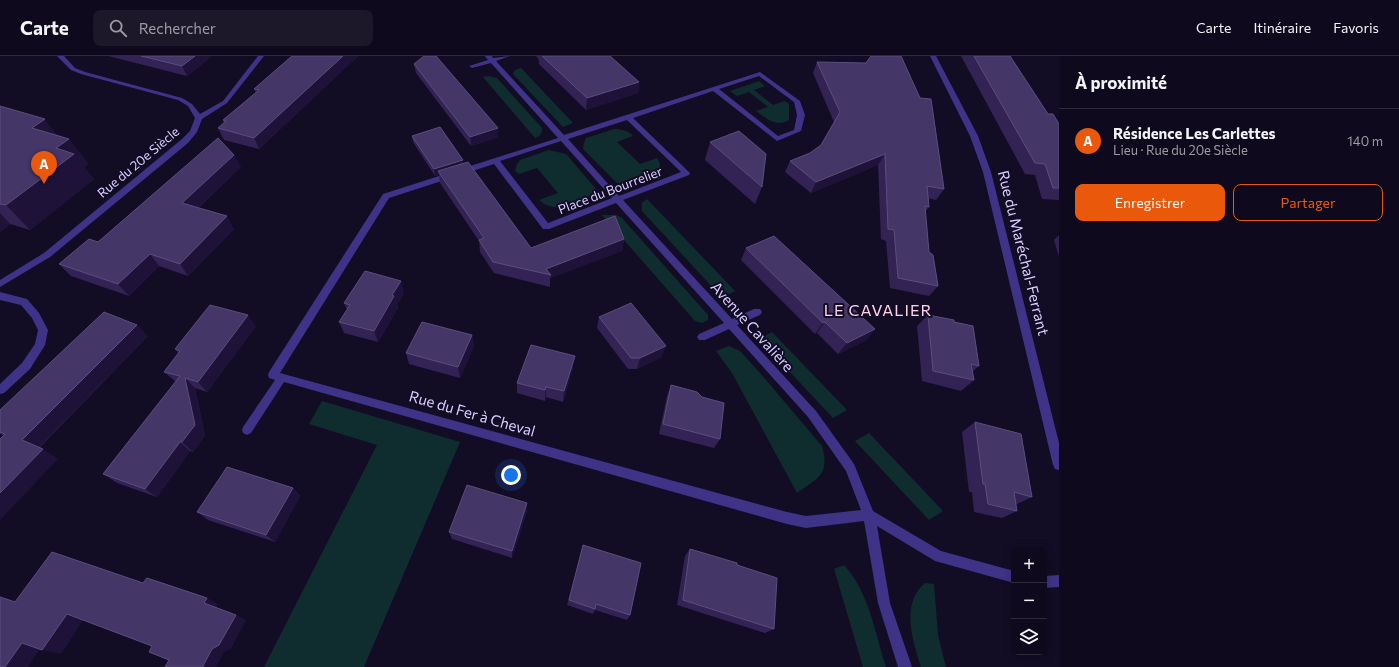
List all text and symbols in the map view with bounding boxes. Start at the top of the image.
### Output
search box [93,10,373,46]
text: Carte [20,16,69,39]
icon: search [107,17,129,39]
text: Rechercher [139,19,216,37]
text: Carte [1196,19,1231,36]
text: Itinéraire [1253,19,1311,36]
text: Favoris [1333,19,1379,36]
text: À proximité [1075,72,1167,93]
street label: Rue du 20e Siècle [94,123,182,201]
text: Résidence Les Carlettes [1113,124,1276,142]
text: A [1083,133,1093,149]
text: 140 m [1347,133,1383,149]
text: Lieu · Rue du 20e Siècle [1113,142,1248,158]
pin: A [31,151,57,184]
street label: Place du Bourrelier [556,163,664,217]
street label: Rue du Maréchal-Ferrant [995,168,1053,337]
button: Enregistrer [1075,184,1225,221]
button: Partager [1233,184,1383,221]
street label: Avenue Cavalière [707,277,798,375]
district label: LE CAVALIER [824,300,932,319]
street label: Rue du Fer à Cheval [407,386,538,440]
your location [501,465,521,485]
map controls [1011,547,1047,655]
button: + [1011,547,1047,583]
button: − [1011,583,1047,619]
button: layers [1011,619,1047,655]

